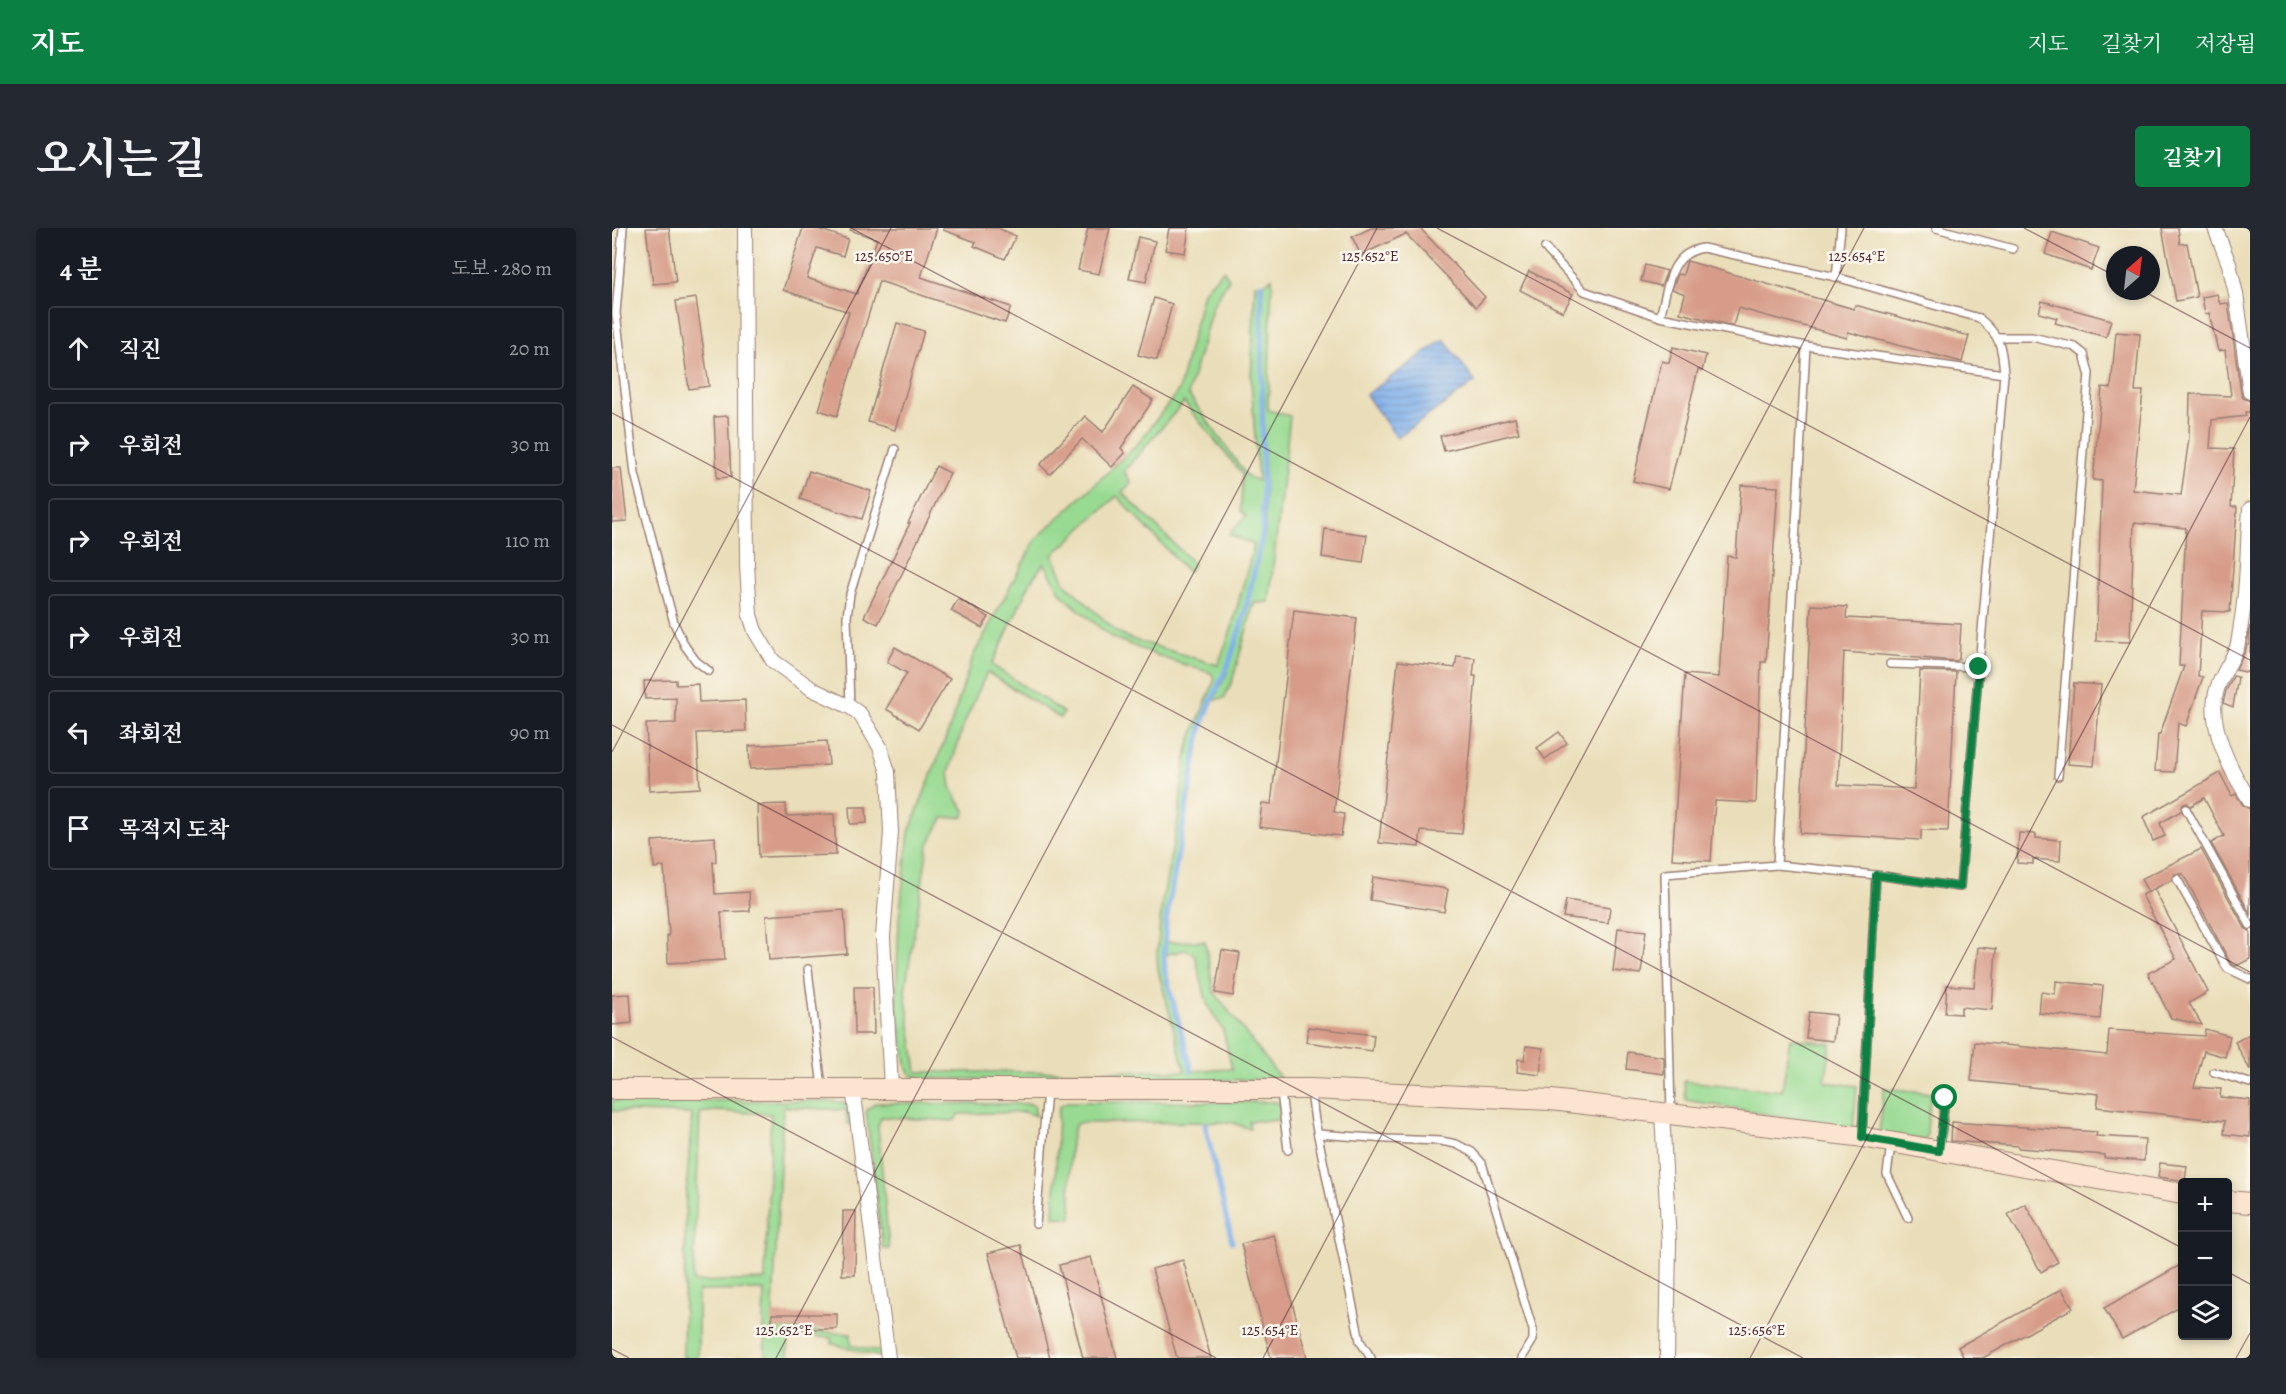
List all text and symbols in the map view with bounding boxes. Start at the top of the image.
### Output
text: 지도 [30,25,84,63]
text: 지도 [2028,30,2068,58]
text: 길찾기 [2101,30,2162,58]
text: 저장됨 [2195,30,2256,58]
button: 길찾기 [2135,126,2250,187]
text: 오시는 길 [36,130,206,187]
text: 125.650°E [855,246,913,266]
text: 125.652°E [1341,246,1399,266]
text: 125.654°E [1829,246,1885,266]
north arrow [2106,246,2160,300]
text: 4 분 [60,252,102,287]
text: 도보 · 280 m [451,255,552,282]
icon: ahead [62,332,95,365]
text: 직진 [119,335,162,365]
text: 20 m [509,335,550,362]
icon: right [62,428,95,461]
text: 우회전 [119,431,183,461]
text: 30 m [510,431,550,458]
icon: right [62,524,95,557]
text: 우회전 [119,527,183,557]
text: 110 m [505,527,550,554]
icon: right [62,620,95,653]
text: 우회전 [119,623,183,653]
text: 30 m [510,623,550,650]
route end [1965,653,1991,679]
icon: left [62,716,95,749]
text: 좌회전 [119,719,183,749]
text: 90 m [510,719,550,746]
icon: arrive [62,812,95,845]
text: 목적지 도착 [119,815,229,845]
route start [1931,1084,1957,1110]
map controls [2178,1178,2232,1340]
button: + [2178,1178,2232,1232]
button: − [2178,1232,2232,1286]
button: layers [2178,1286,2232,1340]
text: 125.652°E [755,1320,813,1340]
text: 125.654°E [1242,1320,1298,1340]
text: 125.656°E [1729,1320,1786,1340]

